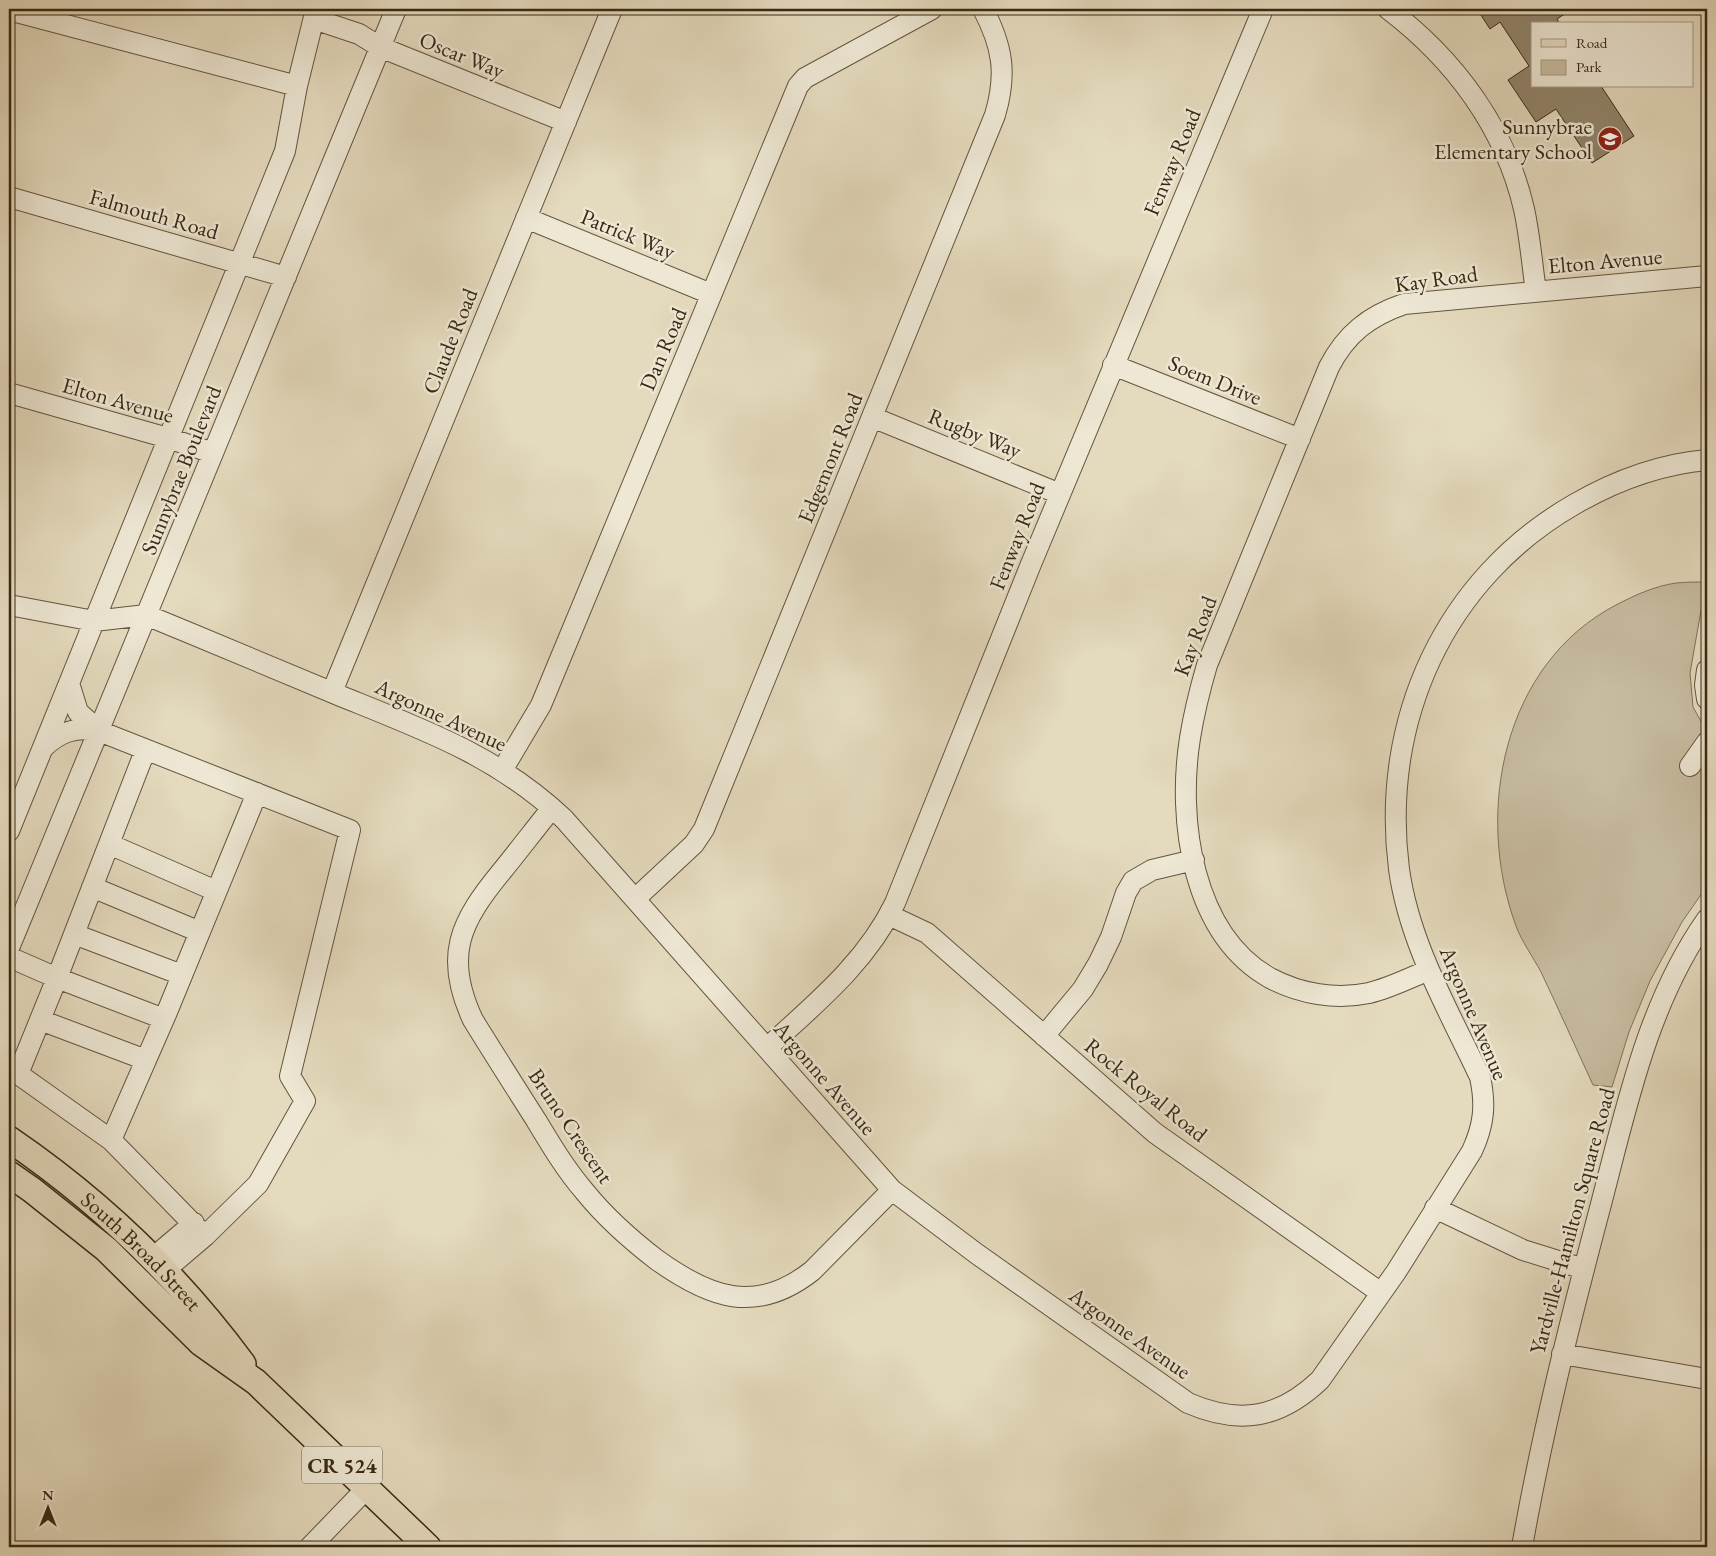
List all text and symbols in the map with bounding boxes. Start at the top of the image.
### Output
legend [1531,22,1694,88]
street label: Oscar Way [415,25,509,85]
text: Road [1576,33,1608,52]
text: Park [1576,57,1603,76]
street label: Fenway Road [1136,103,1208,220]
place label: Sunnybrae Elementary School [1434,112,1592,166]
school or university icon: Sunnybrae Elementary School [1597,126,1623,152]
street label: Falmouth Road [86,182,223,246]
street label: Patrick Way [577,202,680,266]
street label: Elton Avenue [1547,242,1664,280]
street label: Kay Road [1393,259,1480,299]
street label: Claude Road [416,283,485,398]
street label: Dan Road [633,302,694,395]
street label: Soem Drive [1164,348,1266,412]
street label: Elton Avenue [59,370,177,430]
street label: Sunnybrae Boulevard [134,380,228,559]
street label: Edgemont Road [791,388,870,527]
street label: Rugby Way [924,401,1026,465]
street label: Fenway Road [982,477,1052,594]
street label: Kay Road [1166,591,1224,680]
street label: Argonne Avenue [369,671,512,758]
street label: Argonne Avenue [1432,941,1515,1085]
street label: Argonne Avenue [767,1014,883,1142]
street label: Rock Royal Road [1079,1032,1214,1149]
street label: Bruno Crescent [522,1063,620,1189]
street label: Yardville-Hamilton Square Road [1522,1084,1622,1357]
street label: South Broad Street [75,1185,209,1317]
street label: Argonne Avenue [1063,1280,1197,1386]
road number: CR 524 [302,1446,382,1484]
north arrow [22,1484,72,1534]
text: N [42,1486,54,1504]

